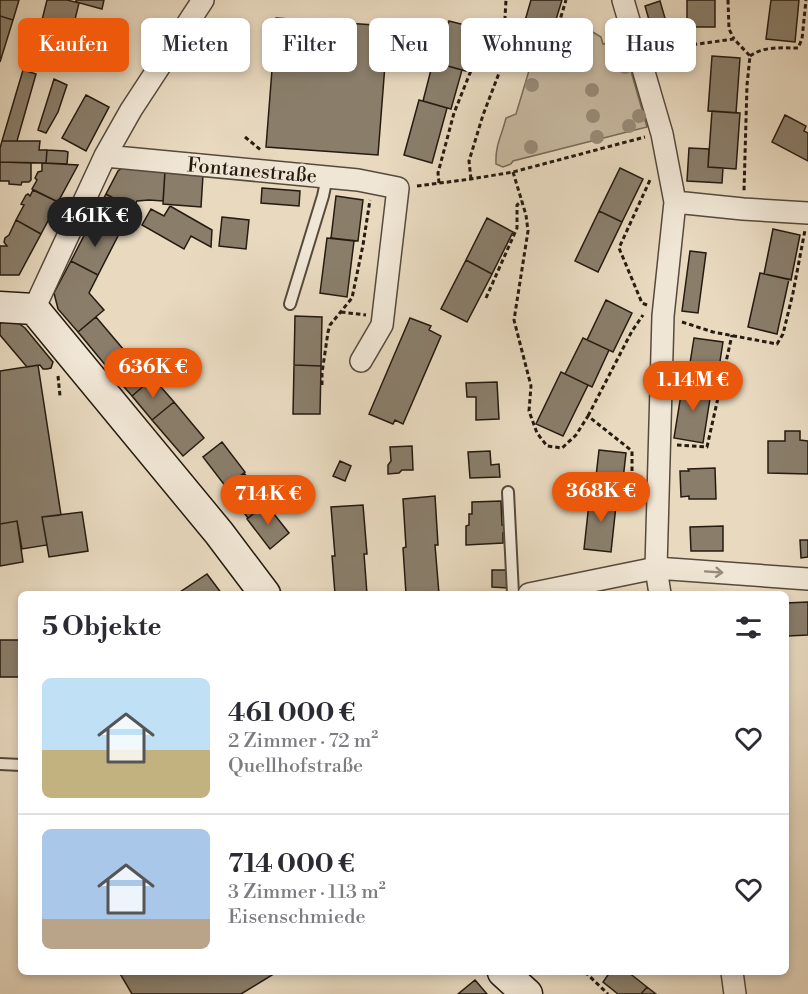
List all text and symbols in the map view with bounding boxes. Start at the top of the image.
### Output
chip: Kaufen [18,18,129,72]
chip: Mieten [141,18,250,72]
chip: Filter [262,18,357,72]
chip: Neu [369,18,449,72]
chip: Wohnung [461,18,593,72]
chip: Haus [605,18,696,72]
street label: Fontanestraße [186,153,318,190]
pin: 461K € [46,197,144,248]
text: 461K € [61,204,129,229]
pin: 636K € [104,348,202,399]
text: 636K € [118,355,188,380]
pin: 1.14M € [638,361,748,412]
text: 1.14M € [657,368,729,393]
pin: 368K € [552,472,650,523]
pin: 714K € [219,475,317,526]
text: 368K € [566,479,636,504]
text: 714K € [235,482,301,507]
one-way arrow [704,567,724,578]
text: 5 Objekte [42,611,162,643]
icon: filters [732,611,765,644]
text: 461 000 € [228,697,356,729]
icon: home [90,702,162,774]
icon: heart [732,722,765,755]
text: 2 Zimmer · 72 m² [228,729,378,754]
text: Quellhofstraße [228,754,363,779]
text: 714 000 € [228,848,355,880]
icon: home [90,853,162,925]
icon: heart [732,873,765,906]
text: 3 Zimmer · 113 m² [228,880,386,905]
text: Eisenschmiede [228,905,366,930]

